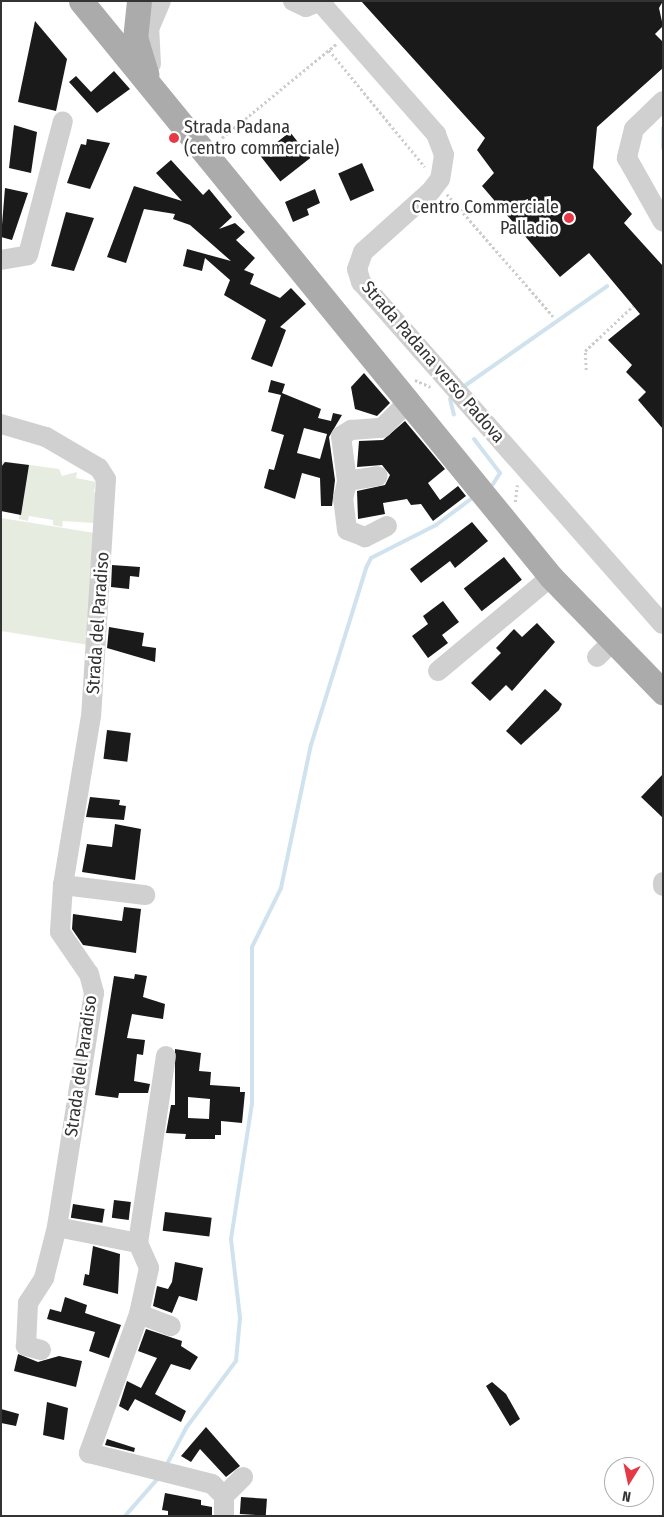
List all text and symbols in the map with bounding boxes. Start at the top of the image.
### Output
place label: Strada Padana (centro commerciale) [184,117,339,160]
marker: Strada Padana (centro commerciale) [168,132,180,144]
place label: Centro Commerciale Palladio [411,197,559,240]
marker: Centro Commerciale Palladio [563,212,575,224]
street label: Strada Padana verso Padova [357,277,509,447]
street label: Strada del Paradiso [82,551,114,695]
street label: Strada del Paradiso [60,994,102,1138]
north arrow [604,1457,654,1507]
text: N [621,1487,632,1505]

